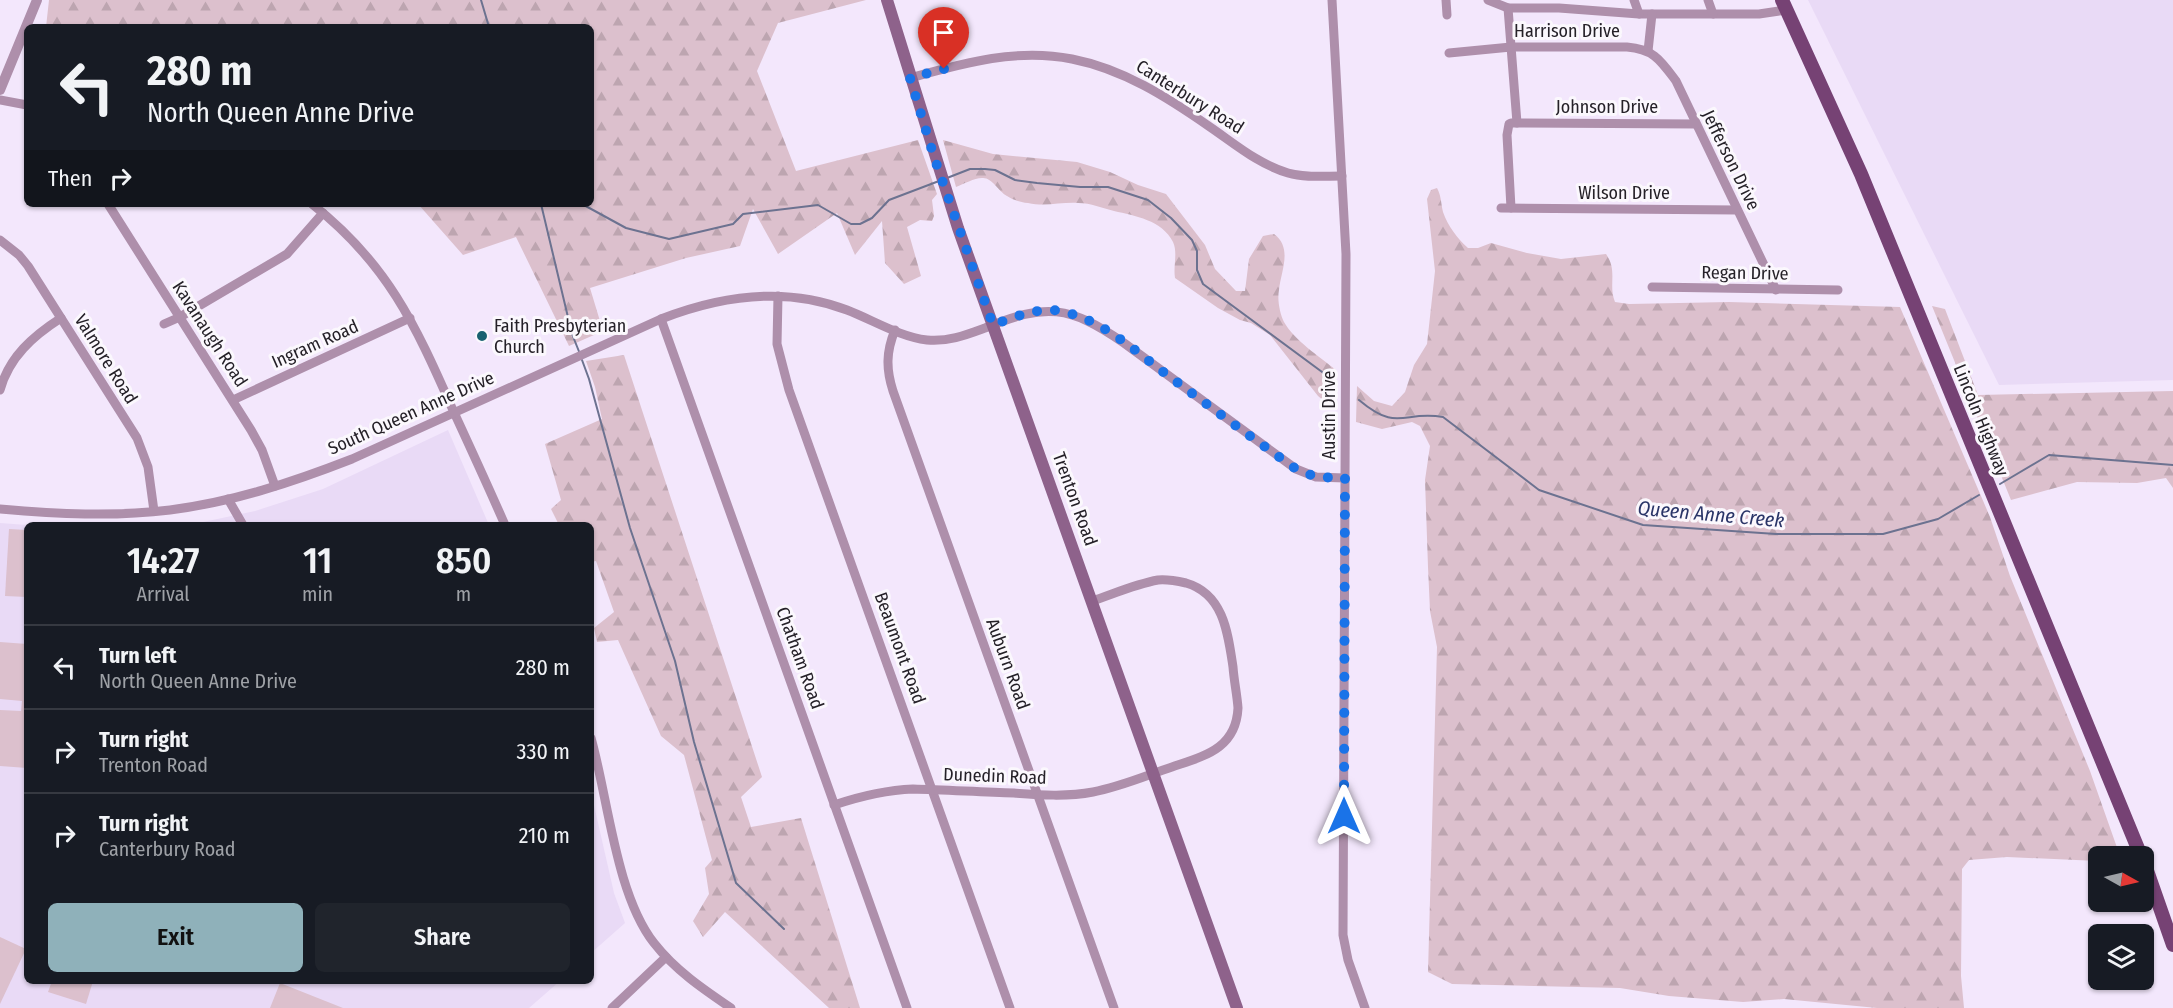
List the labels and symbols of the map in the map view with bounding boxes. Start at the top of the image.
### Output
pin [918,7,969,69]
street label: Harrison Drive [1514,20,1620,42]
street label: Canterbury Road [1132,55,1248,139]
street label: Johnson Drive [1556,96,1658,118]
street label: Jefferson Drive [1697,106,1765,214]
street label: Wilson Drive [1578,182,1670,204]
street label: Regan Drive [1701,261,1789,285]
street label: Kavanaugh Road [168,277,252,391]
street label: Valmore Road [70,310,142,408]
street label: Ingram Road [268,315,362,373]
place label: Faith Presbyterian Church [494,315,626,358]
marker: Faith Presbyterian Church [475,329,489,343]
street label: Lincoln Highway [1949,361,2013,479]
street label: South Queen Anne Drive [325,366,497,460]
street label: Austin Drive [1318,370,1340,459]
street label: Trenton Road [1048,449,1102,549]
water label: Queen Anne Creek [1637,496,1785,532]
street label: Beaumont Road [870,589,930,707]
street label: Chatham Road [771,604,829,712]
street label: Auburn Road [981,616,1035,712]
street label: Dunedin Road [943,763,1047,789]
position arrow [1312,784,1376,848]
north arrow [2088,846,2154,912]

